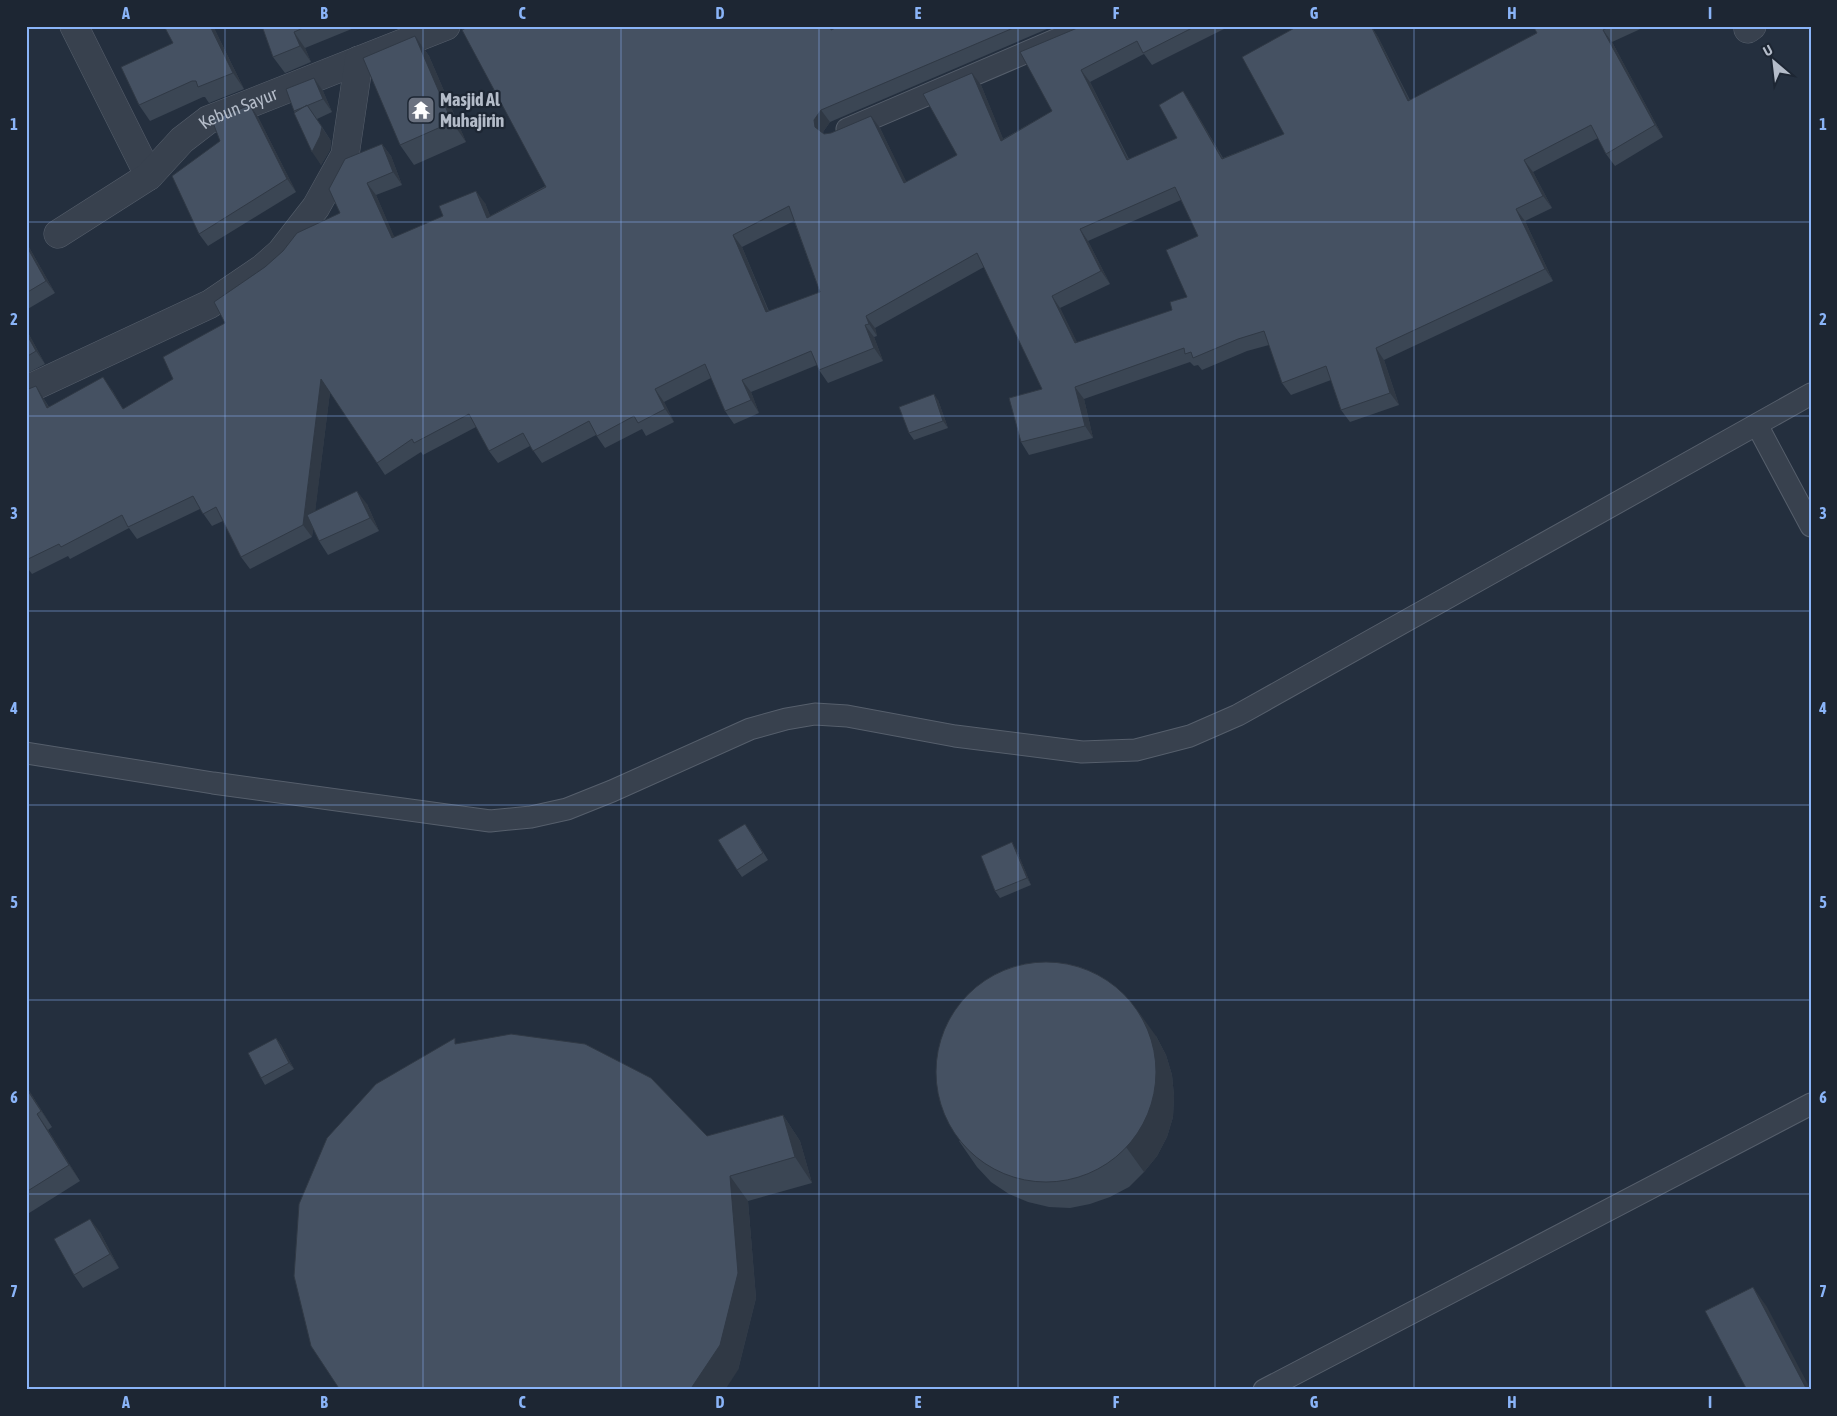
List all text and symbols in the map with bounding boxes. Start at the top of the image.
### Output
text: A [121,4,130,22]
text: B [320,4,328,22]
text: C [518,4,526,22]
text: D [716,4,725,22]
text: E [915,4,922,22]
text: F [1113,4,1120,22]
text: G [1310,4,1319,22]
text: H [1507,4,1517,22]
text: I [1708,4,1712,22]
north arrow [1750,38,1800,88]
text: U [1760,42,1775,60]
street label: Kebun Sayur [194,82,281,133]
place label: Masjid Al Muhajirin [440,89,505,131]
temple icon: Masjid Al Muhajirin [406,95,436,125]
text: 1 [10,115,18,133]
text: 1 [1819,115,1827,133]
text: 2 [10,310,18,328]
text: 2 [1819,310,1827,328]
text: 3 [10,504,18,522]
text: 3 [1819,504,1827,522]
text: 4 [9,699,18,717]
text: 4 [1818,699,1827,717]
text: 5 [10,893,18,911]
text: 5 [1819,893,1827,911]
text: 6 [10,1088,18,1106]
text: 6 [1819,1088,1827,1106]
text: 7 [10,1282,18,1300]
text: 7 [1819,1282,1827,1300]
text: A [121,1393,130,1411]
text: B [320,1393,328,1411]
text: C [518,1393,526,1411]
text: D [716,1393,725,1411]
text: E [915,1393,922,1411]
text: F [1113,1393,1120,1411]
text: G [1310,1393,1319,1411]
text: H [1507,1393,1517,1411]
text: I [1708,1393,1712,1411]

